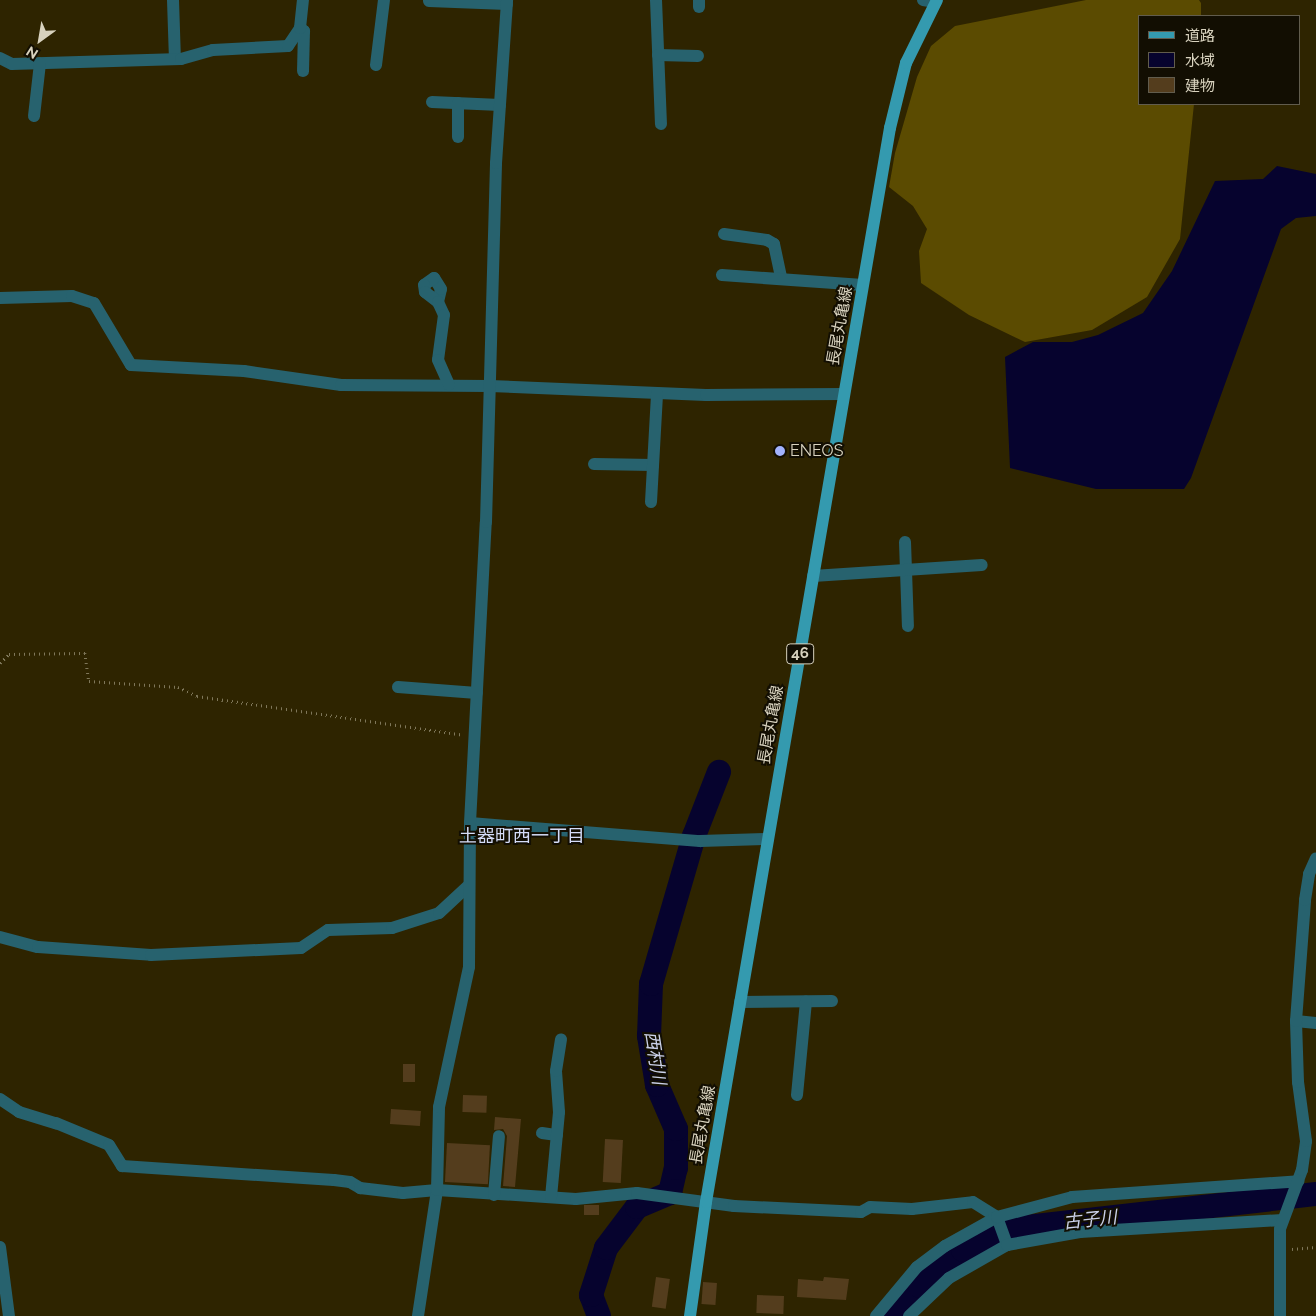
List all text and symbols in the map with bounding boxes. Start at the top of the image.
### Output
north arrow [15,15,65,65]
legend [1138,15,1301,105]
text: 道路 [1185,27,1215,45]
text: N [23,43,41,62]
text: 水域 [1185,52,1215,70]
text: 建物 [1185,77,1215,95]
street label: 長尾丸亀線 [824,285,856,367]
place label: ENEOS [790,441,843,461]
marker: ENEOS [774,445,786,457]
road number: 46 [785,642,815,666]
street label: 長尾丸亀線 [755,684,787,766]
district label: 土器町西一丁目 [459,825,585,847]
water label: 西村川 [640,1030,670,1086]
street label: 長尾丸亀線 [687,1084,719,1166]
water label: 古子川 [1062,1206,1118,1234]

